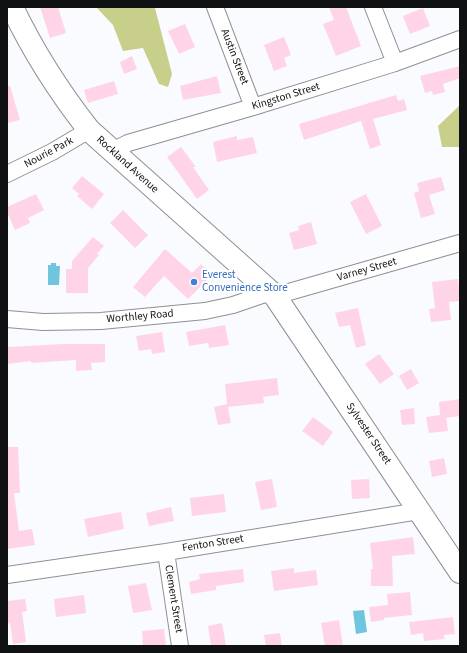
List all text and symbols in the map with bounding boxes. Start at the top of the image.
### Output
street label: Austin Street [217,27,251,87]
street label: Kingston Street [250,80,322,114]
street label: Rockland Avenue [93,134,161,196]
street label: Nourie Park [22,135,76,171]
street label: Varney Street [336,255,398,285]
place label: Everest Convenience Store [202,269,288,295]
marker: Everest Convenience Store [189,277,199,287]
street label: Worthley Road [106,307,174,327]
street label: Sylvester Street [343,401,393,467]
street label: Fenton Street [181,533,245,555]
street label: Clement Street [161,564,185,634]

